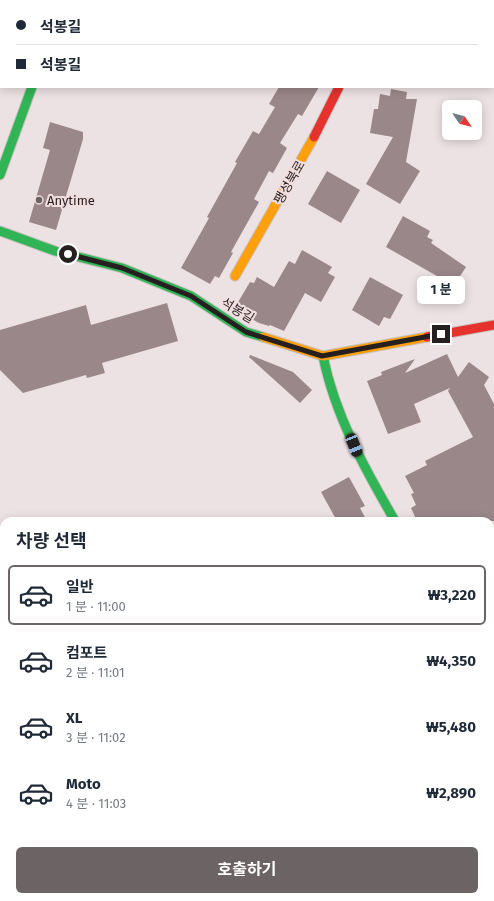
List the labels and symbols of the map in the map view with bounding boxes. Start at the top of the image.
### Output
north arrow [442,100,482,140]
street label: 팽성북로 [271,158,308,207]
place label: Anytime [47,193,95,208]
marker: Anytime [34,195,44,205]
route start [59,245,77,263]
callout: 1 분 [417,276,465,304]
street label: 석봉길 [218,295,257,326]
route end [432,325,450,343]
car [344,432,364,458]

